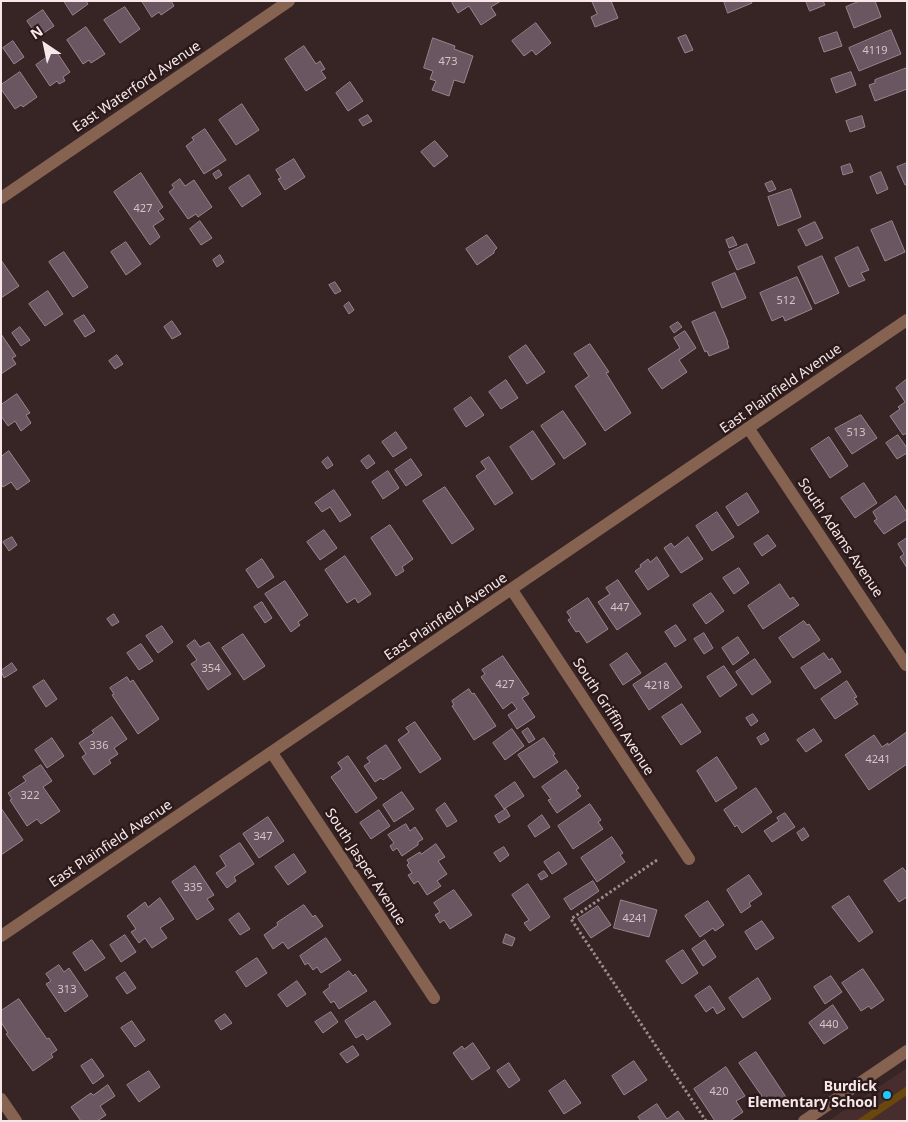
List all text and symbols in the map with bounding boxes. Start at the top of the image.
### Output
north arrow [20,20,70,70]
text: N [26,21,46,43]
street label: East Waterford Avenue [70,38,204,136]
house number: 4119 [862,44,888,58]
house number: 473 [439,55,457,69]
house number: 427 [134,202,152,216]
house number: 512 [777,294,795,308]
street label: East Plainfield Avenue [717,341,845,437]
house number: 513 [847,426,865,440]
street label: South Adams Avenue [794,475,886,601]
street label: East Plainfield Avenue [381,570,511,664]
house number: 447 [611,601,629,615]
street label: South Griffin Avenue [569,655,657,779]
house number: 354 [202,662,220,676]
house number: 427 [496,678,514,692]
house number: 4218 [644,679,670,693]
house number: 336 [90,739,108,753]
house number: 4241 [865,753,891,767]
house number: 322 [21,789,39,803]
street label: East Plainfield Avenue [46,797,176,891]
street label: South Jasper Avenue [321,806,409,928]
house number: 347 [254,830,272,844]
house number: 335 [184,881,202,895]
house number: 4241 [622,912,648,926]
house number: 313 [58,983,76,997]
house number: 440 [820,1018,838,1032]
place label: Burdick Elementary School [747,1079,877,1112]
house number: 420 [710,1085,728,1099]
marker: Burdick Elementary School [881,1089,893,1101]

